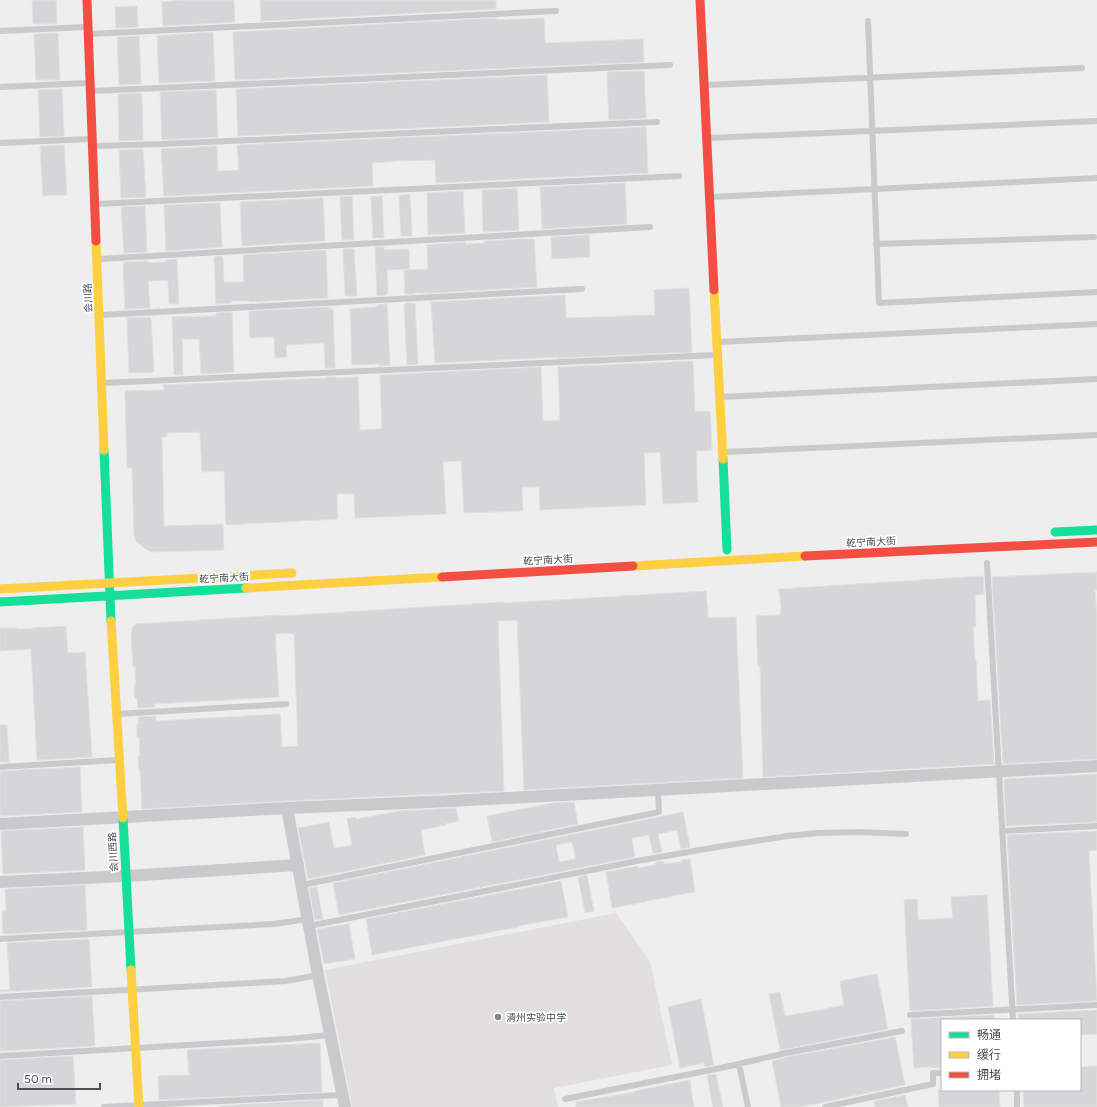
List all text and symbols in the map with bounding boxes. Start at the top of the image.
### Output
street label: 会川路 [81,283,95,313]
street label: 乾宁南大街 [846,534,896,550]
street label: 乾宁南大街 [523,552,573,568]
street label: 乾宁南大街 [199,570,249,586]
street label: 会川西路 [105,832,121,872]
place label: 清州实验中学 [506,1011,566,1024]
marker: 清州实验中学 [493,1012,503,1022]
legend [941,1019,1081,1091]
text: 畅通 [977,1028,1001,1042]
text: 缓行 [977,1048,1001,1062]
scale bar [18,1065,100,1091]
text: 拥堵 [977,1068,1001,1082]
text: 50 m [24,1072,52,1086]

